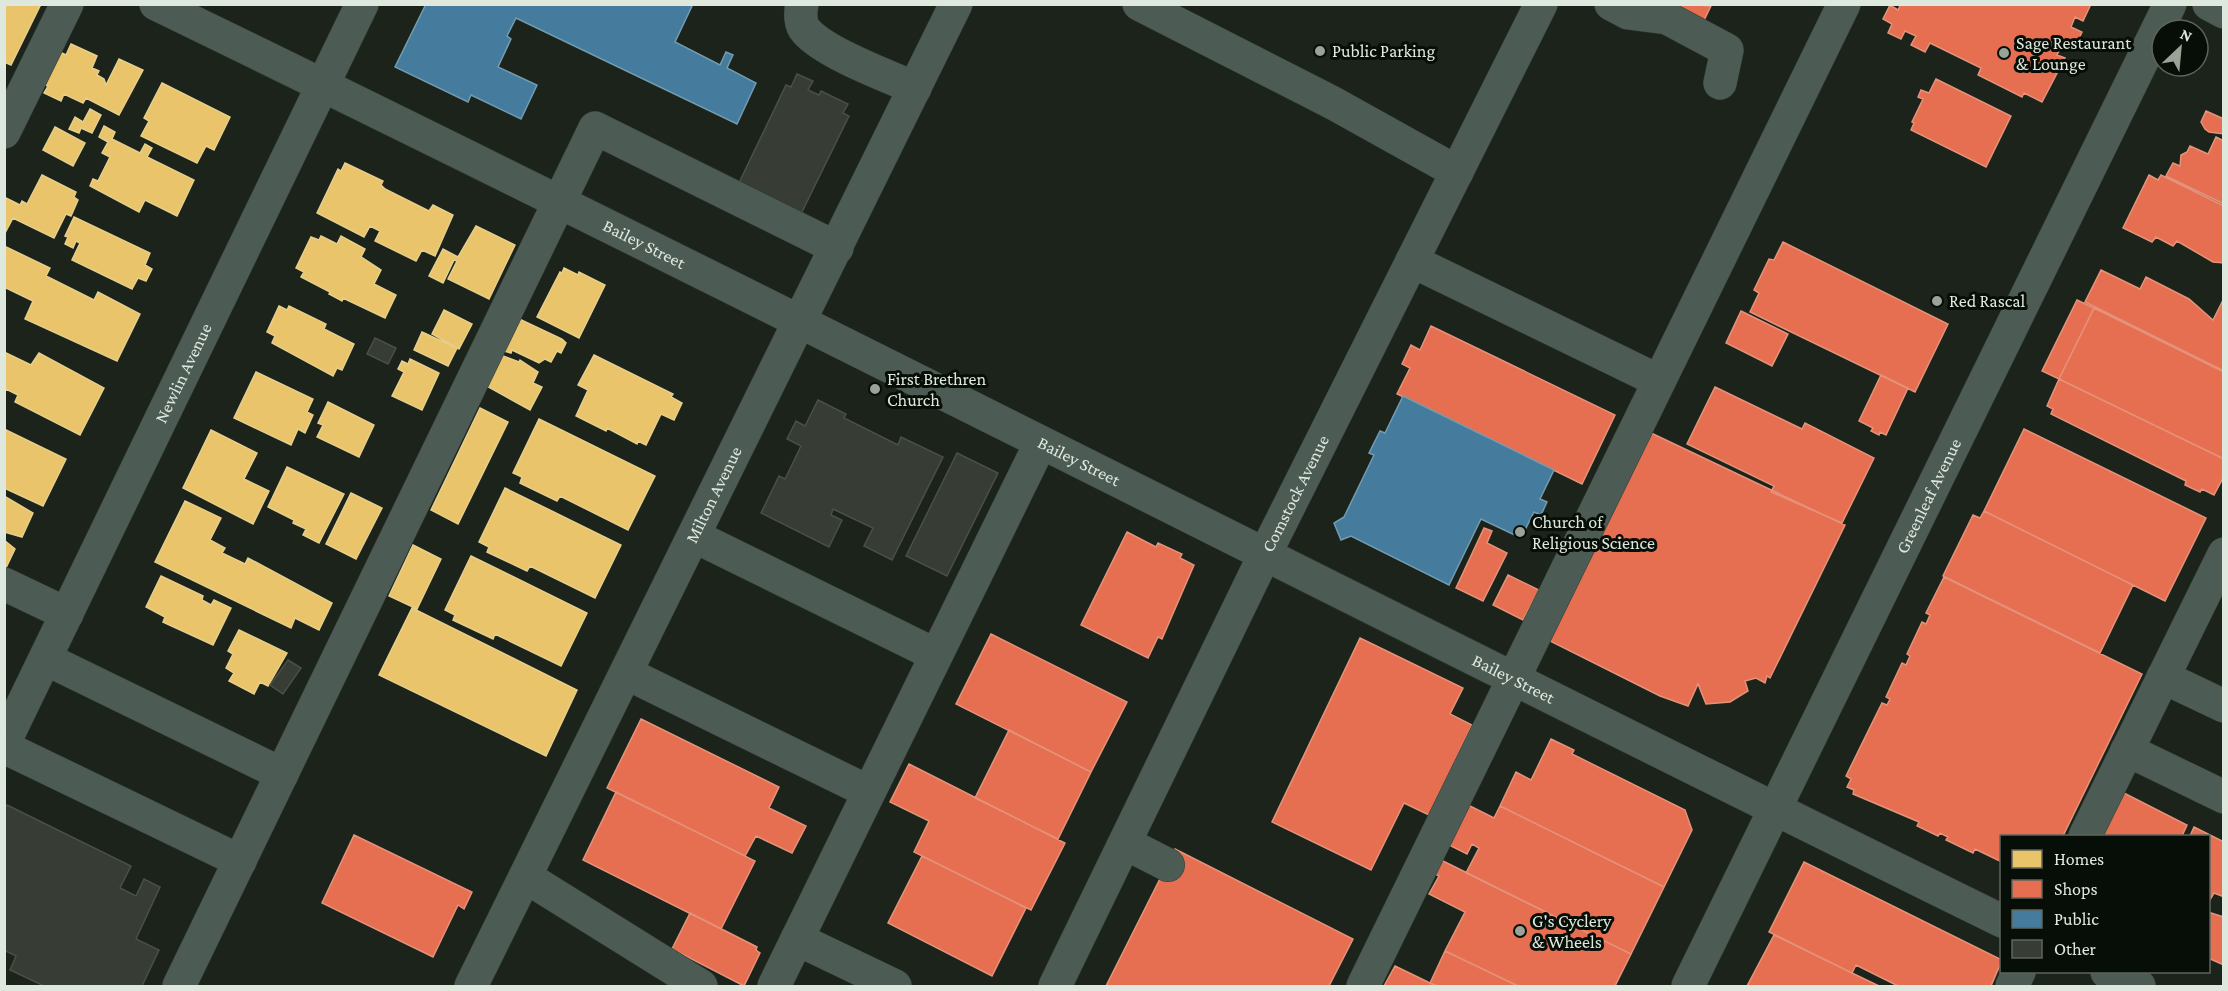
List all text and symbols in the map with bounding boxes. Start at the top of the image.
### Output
north arrow [2150,18,2210,78]
text: N [2178,25,2195,45]
place label: Sage Restaurant & Lounge [2016,33,2132,74]
place label: Public Parking [1332,41,1435,61]
marker: Public Parking [1313,44,1327,58]
marker: Sage Restaurant & Lounge [1997,46,2011,60]
street label: Bailey Street [600,215,690,273]
place label: Red Rascal [1949,291,2026,311]
marker: Red Rascal [1930,294,1944,308]
street label: Newlin Avenue [151,320,216,426]
place label: First Brethren Church [887,369,986,410]
marker: First Brethren Church [868,382,882,396]
street label: Bailey Street [1035,432,1124,491]
street label: Comstock Avenue [1258,432,1333,555]
street label: Greenleaf Avenue [1892,435,1965,557]
street label: Milton Avenue [681,443,746,546]
place label: Church of Religious Science [1532,512,1655,553]
marker: Church of Religious Science [1513,525,1527,539]
street label: Bailey Street [1469,650,1559,708]
legend [2000,835,2210,973]
text: Homes [2054,849,2104,869]
text: Shops [2054,879,2098,899]
text: Public [2054,909,2099,929]
place label: G's Cyclery & Wheels [1532,911,1612,952]
marker: G's Cyclery & Wheels [1513,924,1527,938]
text: Other [2054,939,2097,959]

